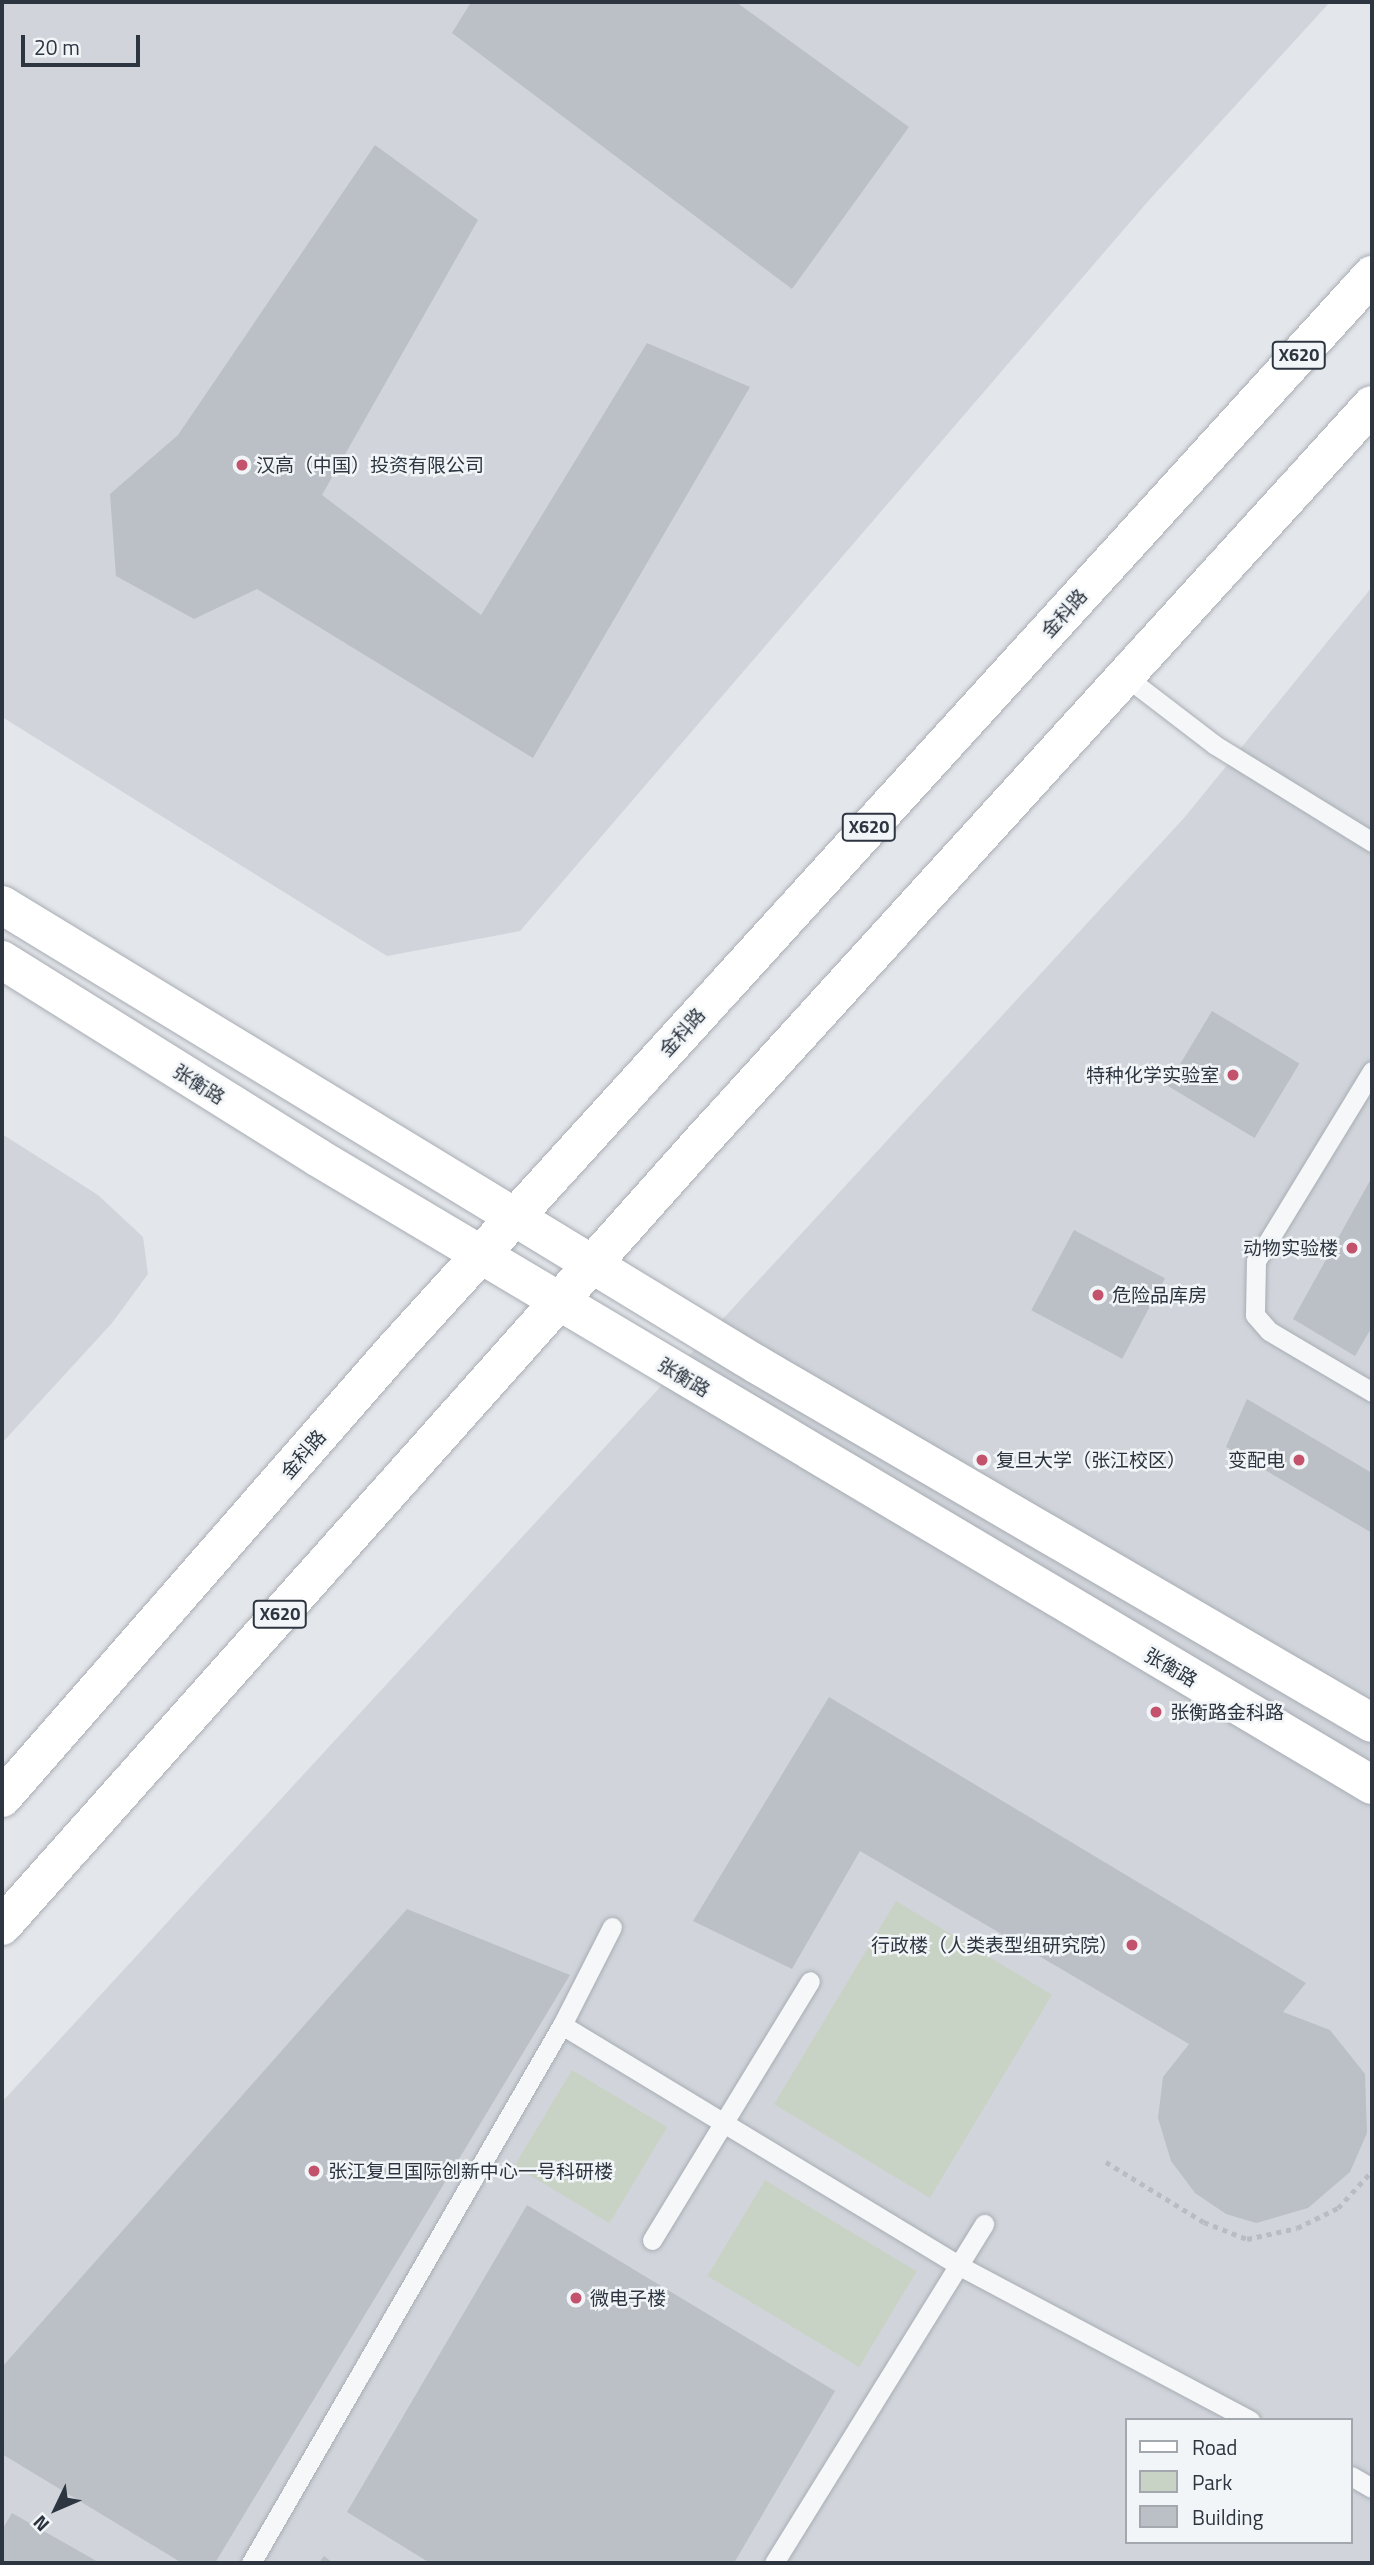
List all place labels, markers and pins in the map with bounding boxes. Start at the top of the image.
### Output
place label: 汉高（中国）投资有限公司 [256,454,484,476]
marker: 汉高（中国）投资有限公司 [234,457,250,473]
place label: 特种化学实验室 [1086,1064,1219,1086]
marker: 特种化学实验室 [1225,1067,1241,1083]
place label: 动物实验楼 [1243,1237,1338,1259]
marker: 动物实验楼 [1344,1240,1360,1256]
place label: 危险品库房 [1112,1284,1207,1306]
marker: 危险品库房 [1090,1287,1106,1303]
place label: 复旦大学（张江校区） [996,1449,1186,1471]
place label: 变配电 [1228,1449,1285,1471]
marker: 复旦大学（张江校区） [974,1452,990,1468]
marker: 变配电 [1291,1452,1307,1468]
place label: 张衡路金科路 [1170,1701,1284,1723]
marker: 张衡路金科路 [1148,1704,1164,1720]
place label: 行政楼（人类表型组研究院） [871,1934,1118,1956]
marker: 行政楼（人类表型组研究院） [1124,1937,1140,1953]
place label: 张江复旦国际创新中心一号科研楼 [328,2160,613,2182]
marker: 张江复旦国际创新中心一号科研楼 [306,2163,322,2179]
place label: 微电子楼 [590,2287,666,2309]
marker: 微电子楼 [568,2290,584,2306]

